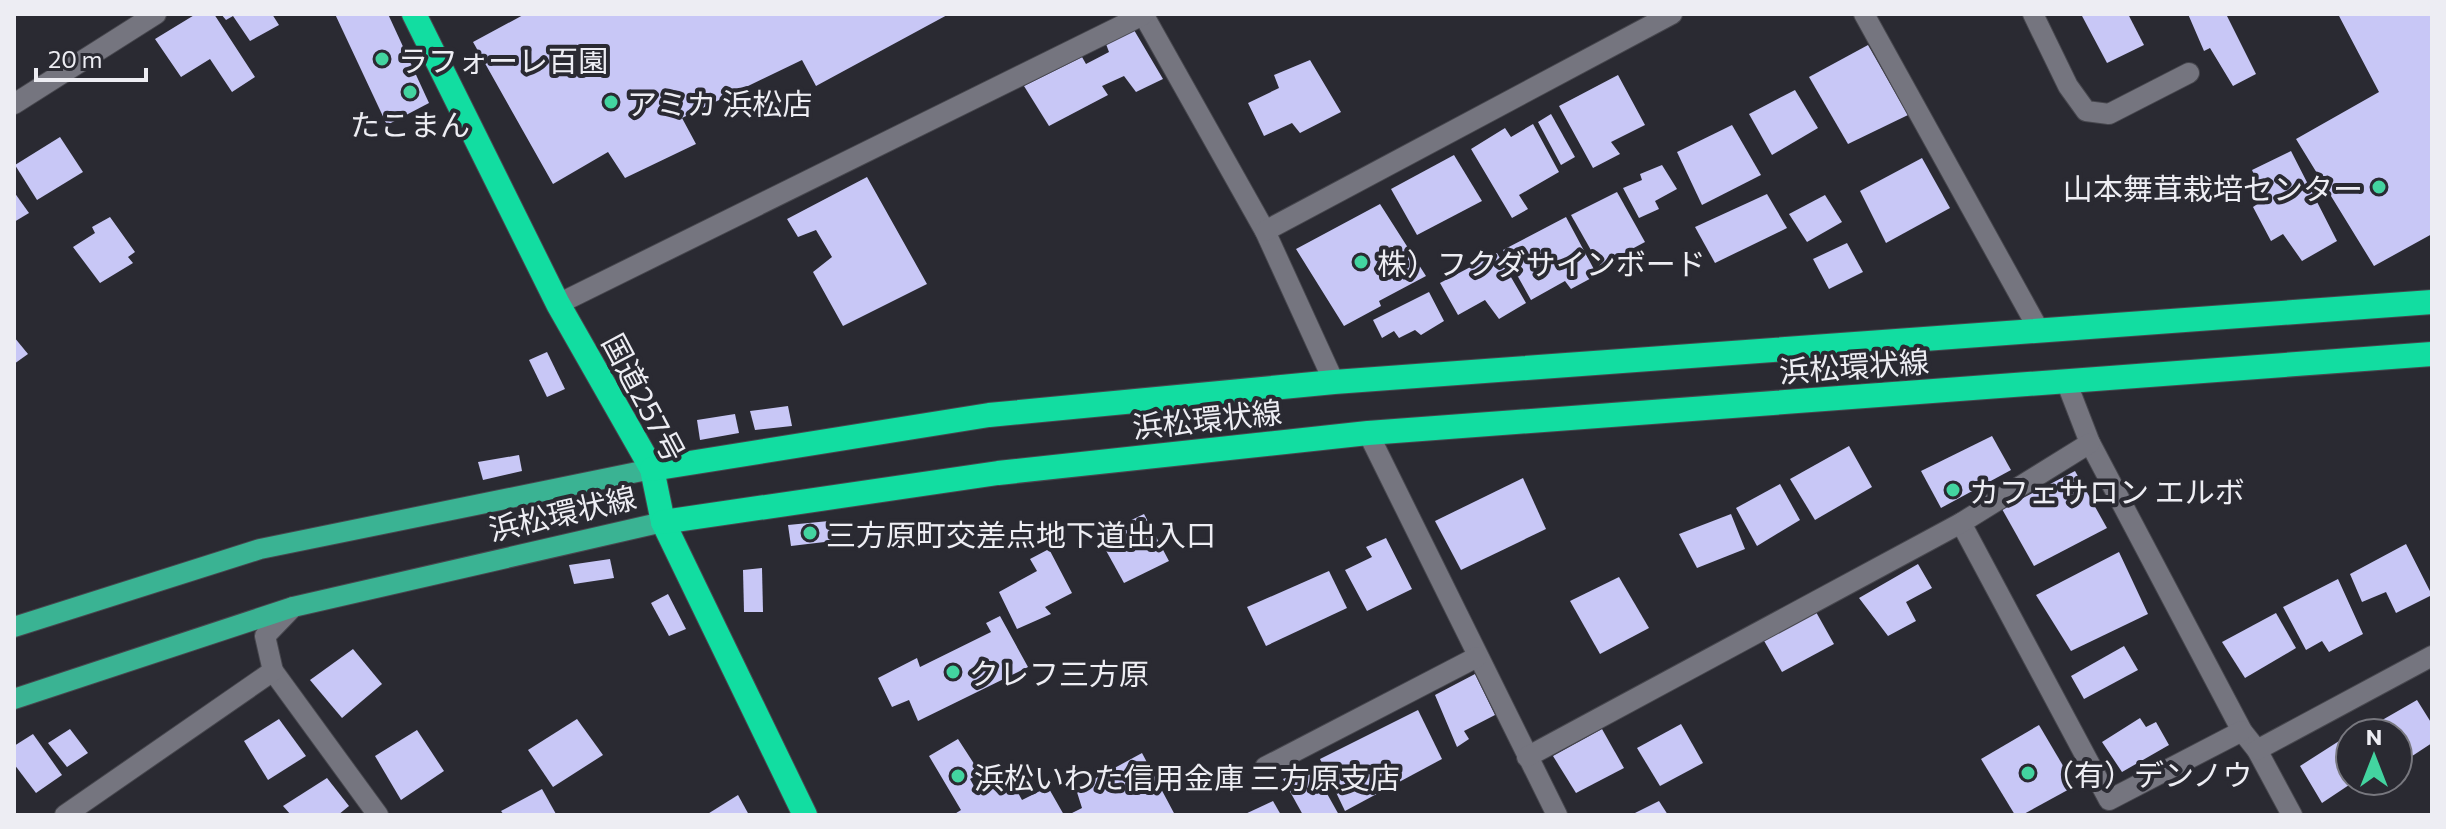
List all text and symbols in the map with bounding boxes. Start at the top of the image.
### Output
scale bar [36,32,146,82]
place label: ラフォーレ百園 [398,41,608,78]
text: 20 m [48,44,102,73]
marker: ラフォーレ百園 [373,50,391,68]
marker: たこまん [401,83,419,101]
place label: アミカ 浜松店 [627,84,812,121]
marker: アミカ 浜松店 [602,93,620,111]
place label: たこまん [350,105,470,142]
place label: 山本舞茸栽培センター [2063,169,2363,206]
marker: 山本舞茸栽培センター [2370,178,2388,196]
place label: 株）フクダサインボード [1377,244,1706,281]
marker: 株）フクダサインボード [1352,253,1370,271]
street label: 国道257号 [596,327,694,467]
street label: 浜松環状線 [1778,341,1930,389]
street label: 浜松環状線 [1130,392,1284,444]
place label: カフェサロン エルボ [1969,472,2245,509]
street label: 浜松環状線 [485,477,639,547]
marker: カフェサロン エルボ [1944,481,1962,499]
place label: 三方原町交差点地下道出入口 [826,515,1216,552]
marker: 三方原町交差点地下道出入口 [801,524,819,542]
place label: クレフ三方原 [969,654,1149,691]
marker: クレフ三方原 [944,663,962,681]
north arrow [2334,717,2414,797]
text: N [2366,723,2382,750]
place label: （有）デンノウ [2044,755,2253,792]
place label: 浜松いわた信用金庫 三方原支店 [974,758,1400,795]
marker: （有）デンノウ [2019,764,2037,782]
marker: 浜松いわた信用金庫 三方原支店 [949,767,967,785]

